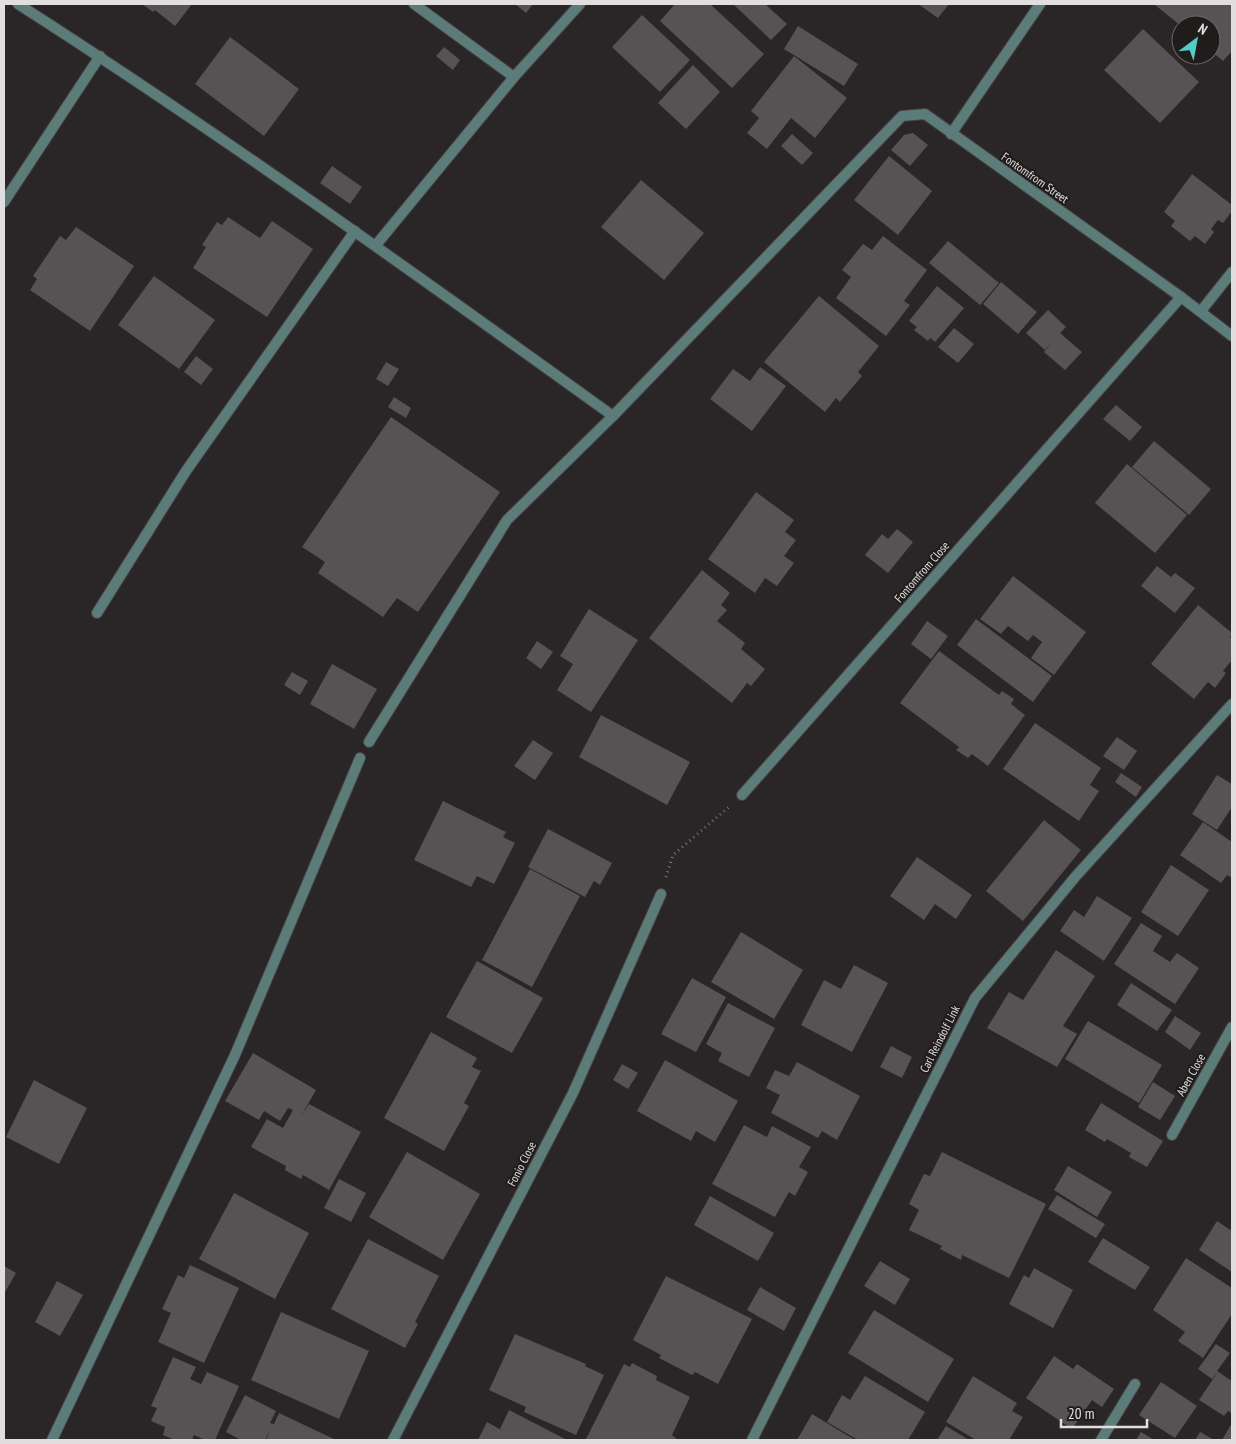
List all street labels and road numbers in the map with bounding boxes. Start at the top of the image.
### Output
street label: Fontomfrom Street [999,149,1072,207]
street label: Fontomfrom Close [891,538,952,605]
street label: Carl Reindolf Link [916,1002,963,1075]
street label: Aben Close [1173,1051,1208,1099]
street label: Fonio Close [504,1139,539,1189]

